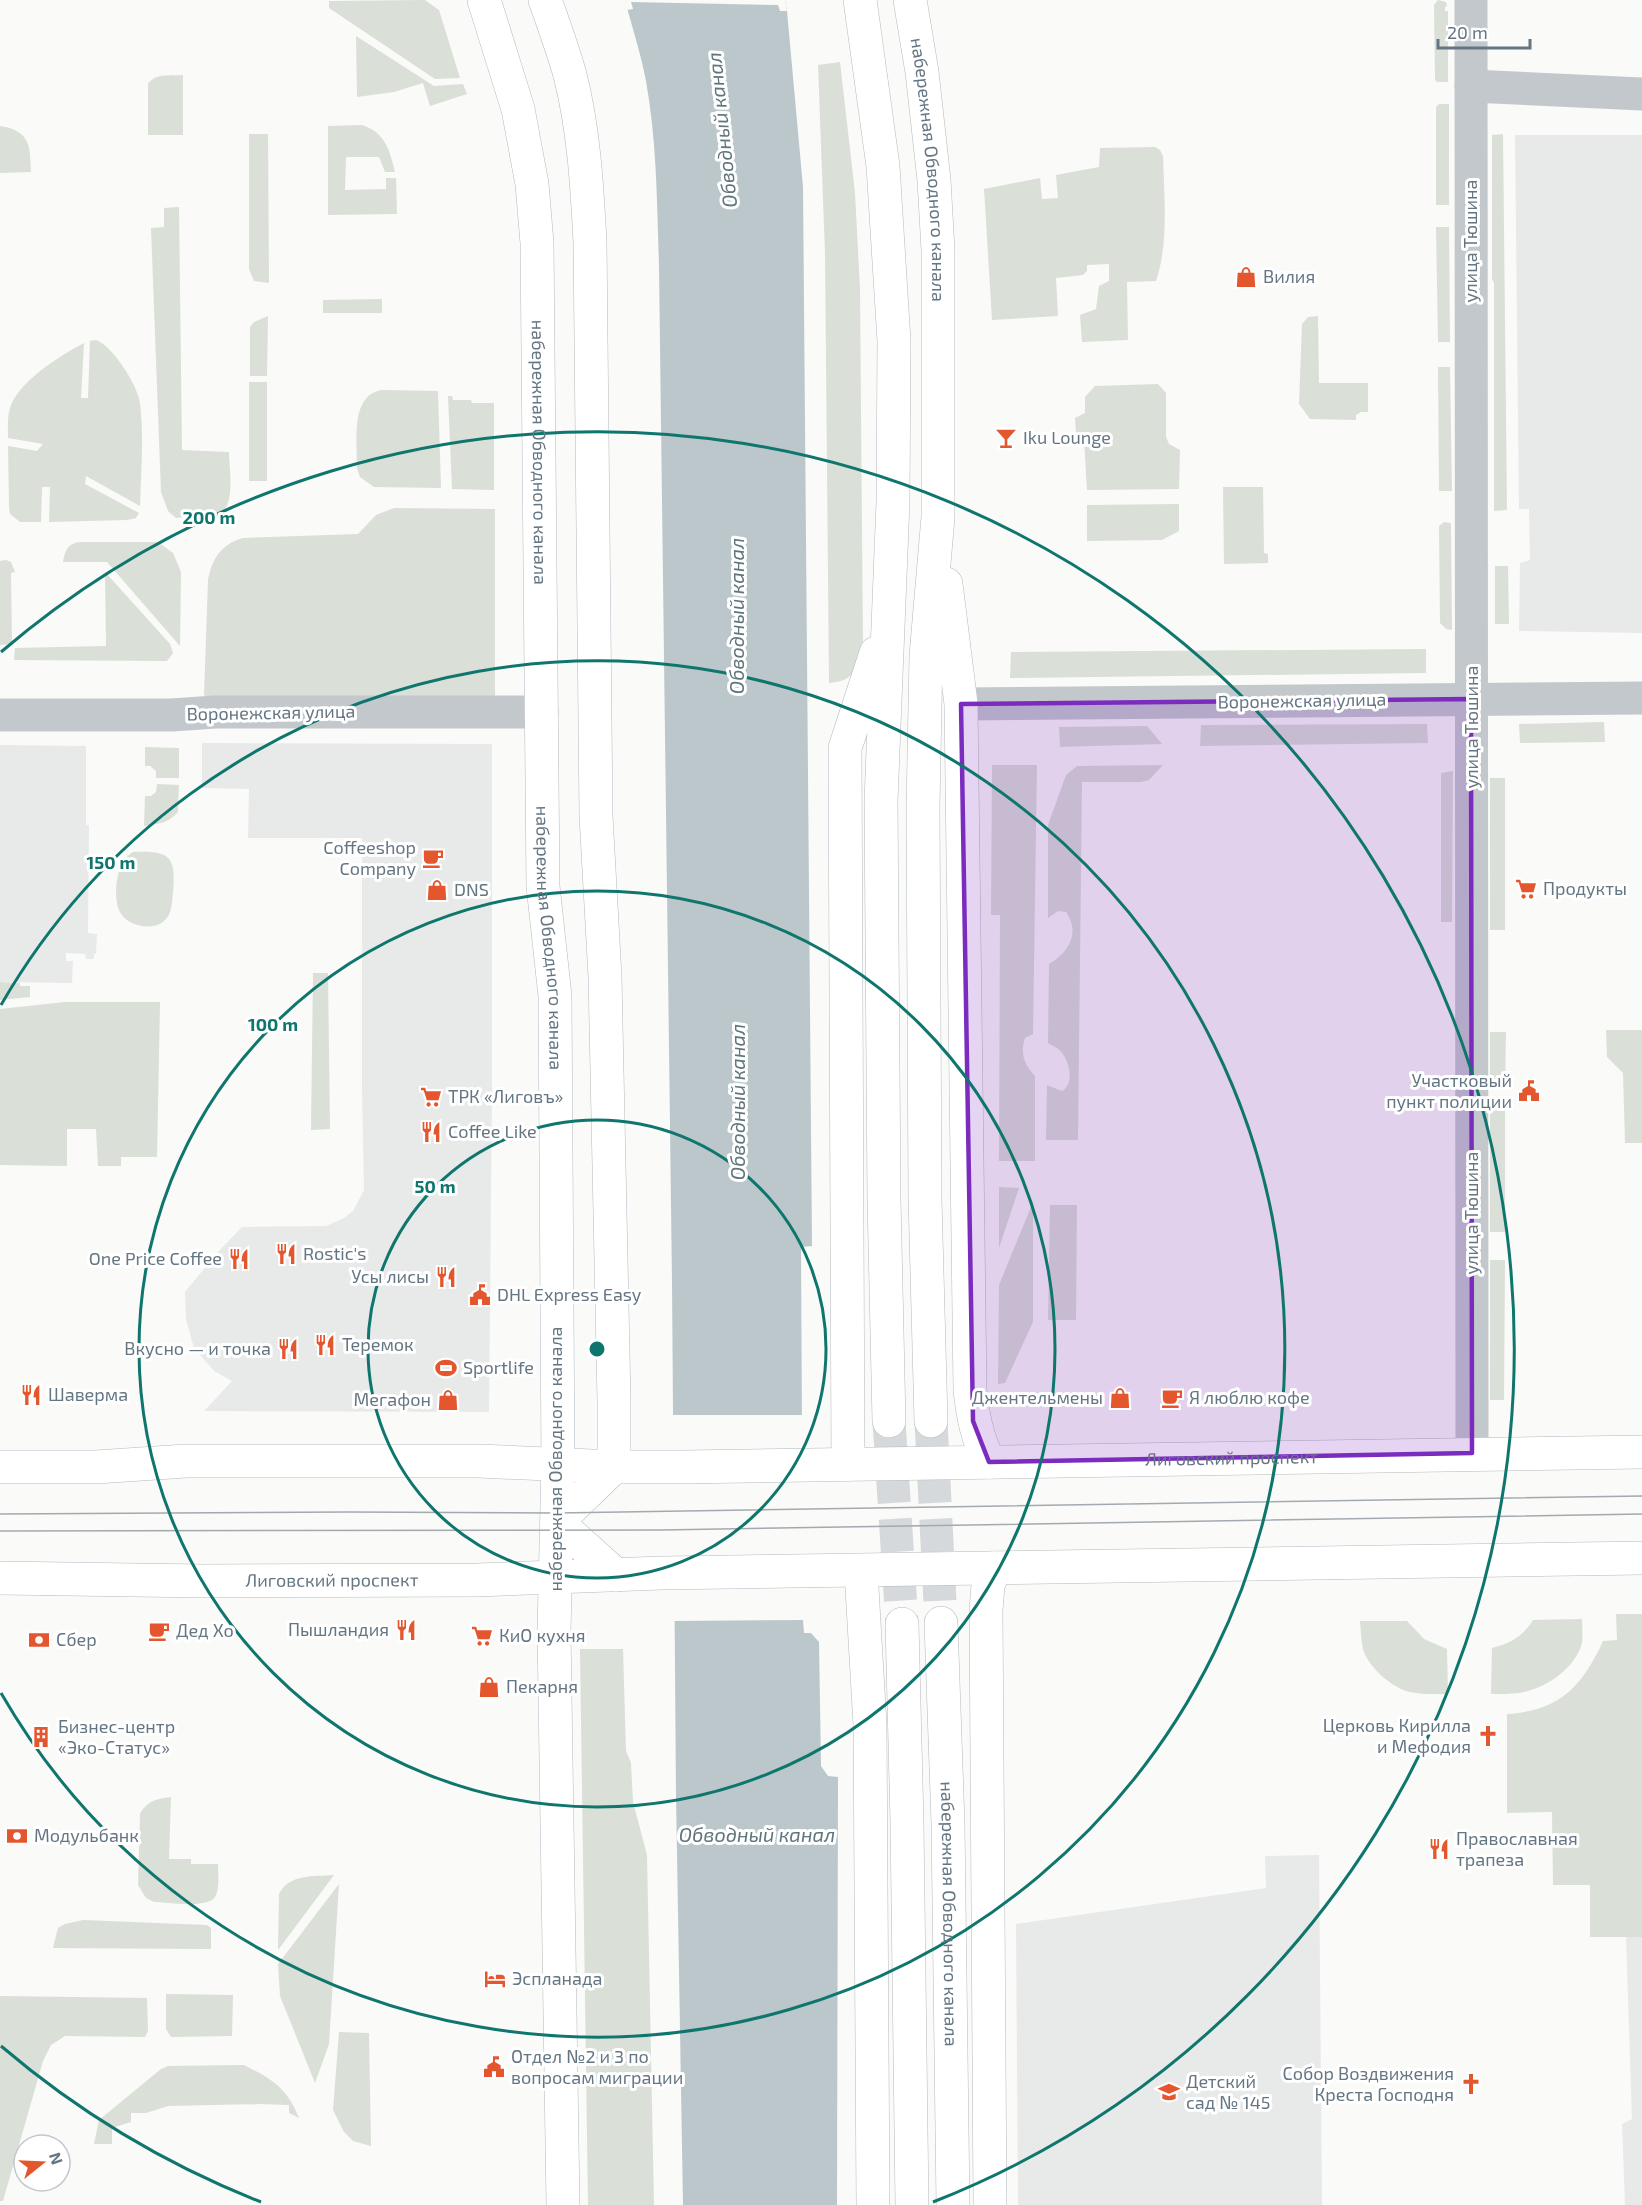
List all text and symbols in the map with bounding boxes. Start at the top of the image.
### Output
scale bar [1438,12,1530,50]
text: 20 m [1447,21,1488,43]
street label: набережная Обводного канала [906,36,950,302]
water label: Обводный канал [701,51,741,209]
street label: улица Тюшина [1459,180,1481,303]
shop icon: Вилия [1234,265,1258,289]
place label: Вилия [1263,265,1315,287]
street label: набережная Обводного канала [528,320,552,585]
bar icon: Iku Lounge [994,426,1018,450]
place label: Iku Lounge [1023,426,1111,448]
text: 200 m [183,506,235,528]
water label: Обводный канал [724,538,748,694]
street label: улица Тюшина [1460,666,1482,789]
street label: Воронежская улица [1217,688,1387,712]
street label: Воронежская улица [186,700,356,724]
street label: набережная Обводного канала [532,806,567,1070]
place label: Coffeeshop Company [323,836,416,879]
cafe icon: Coffeeshop Company [421,846,445,870]
text: 150 m [87,851,135,873]
supermarket icon: Продукты [1514,877,1538,901]
place label: Продукты [1543,877,1627,899]
shop icon: DNS [425,878,449,902]
place label: DNS [454,878,489,900]
text: 100 m [248,1013,298,1035]
water label: Обводный канал [725,1024,749,1180]
place label: Участковый пункт полиции [1386,1069,1512,1112]
public building icon: Участковый пункт полиции [1517,1079,1541,1103]
supermarket icon: ТРК «Лиговъ» [419,1085,443,1109]
place label: ТРК «Лиговъ» [448,1085,563,1107]
restaurant icon: Coffee Like [419,1120,443,1144]
place label: Coffee Like [448,1120,537,1142]
street label: улица Тюшина [1460,1152,1482,1275]
text: 50 m [414,1175,456,1197]
restaurant icon: Rostic's [274,1242,298,1266]
place label: Rostic's [303,1242,366,1264]
place label: One Price Coffee [89,1247,222,1269]
restaurant icon: One Price Coffee [227,1247,251,1271]
place label: Усы лисы [351,1265,429,1287]
restaurant icon: Усы лисы [434,1265,458,1289]
public building icon: DHL Express Easy [468,1283,492,1307]
place label: DHL Express Easy [497,1283,642,1305]
street label: набережная Обводного канала [544,1326,566,1592]
restaurant icon: Теремок [313,1333,337,1357]
place label: Теремок [342,1333,414,1355]
place label: Вкусно — и точка [124,1337,271,1359]
restaurant icon: Вкусно — и точка [276,1337,300,1361]
centre of rings [587,1339,607,1359]
sports icon: Sportlife [434,1356,458,1380]
place label: Sportlife [463,1356,534,1378]
restaurant icon: Шаверма [19,1383,43,1407]
place label: Шаверма [48,1383,128,1405]
place label: Джентельмены [972,1386,1103,1408]
shop icon: Джентельмены [1108,1386,1132,1410]
cafe icon: Я люблю кофе [1160,1386,1184,1410]
place label: Я люблю кофе [1189,1386,1310,1408]
place label: Мегафон [354,1388,431,1410]
shop icon: Мегафон [436,1388,460,1412]
street label: Лиговский проспект [1145,1445,1318,1470]
street label: Лиговский проспект [245,1568,419,1591]
place label: Пышландия [288,1618,389,1640]
restaurant icon: Пышландия [394,1618,418,1642]
cafe icon: Дед Хо [147,1619,171,1643]
place label: Дед Хо [176,1619,234,1641]
supermarket icon: КиО кухня [470,1624,494,1648]
place label: КиО кухня [499,1624,585,1646]
bank icon: Сбер [27,1628,51,1652]
place label: Сбер [56,1628,97,1650]
shop icon: Пекарня [477,1675,501,1699]
place label: Пекарня [506,1675,578,1697]
place label: Церковь Кирилла и Мефодия [1323,1714,1471,1757]
place label: Бизнес-центр «Эко-Статус» [58,1715,175,1758]
church icon: Церковь Кирилла и Мефодия [1476,1724,1500,1748]
building icon: Бизнес-центр «Эко-Статус» [29,1725,53,1749]
street label: набережная Обводного канала [937,1781,963,2047]
water label: Обводный канал [679,1822,835,1846]
bank icon: Модульбанк [5,1824,29,1848]
place label: Модульбанк [34,1824,139,1846]
place label: Православная трапеза [1456,1827,1578,1870]
restaurant icon: Православная трапеза [1427,1837,1451,1861]
hotel icon: Эспланада [483,1967,507,1991]
place label: Эспланада [512,1967,603,1989]
place label: Отдел №2 и 3 по вопросам миграции [511,2045,683,2088]
public building icon: Отдел №2 и 3 по вопросам миграции [482,2055,506,2079]
place label: Собор Воздвижения Креста Господня [1283,2062,1454,2105]
place label: Детский сад № 145 [1186,2070,1271,2113]
church icon: Собор Воздвижения Креста Господня [1459,2072,1483,2096]
school or university icon: Детский сад № 145 [1157,2080,1181,2104]
north arrow [12,2133,72,2193]
text: N [46,2150,68,2167]

